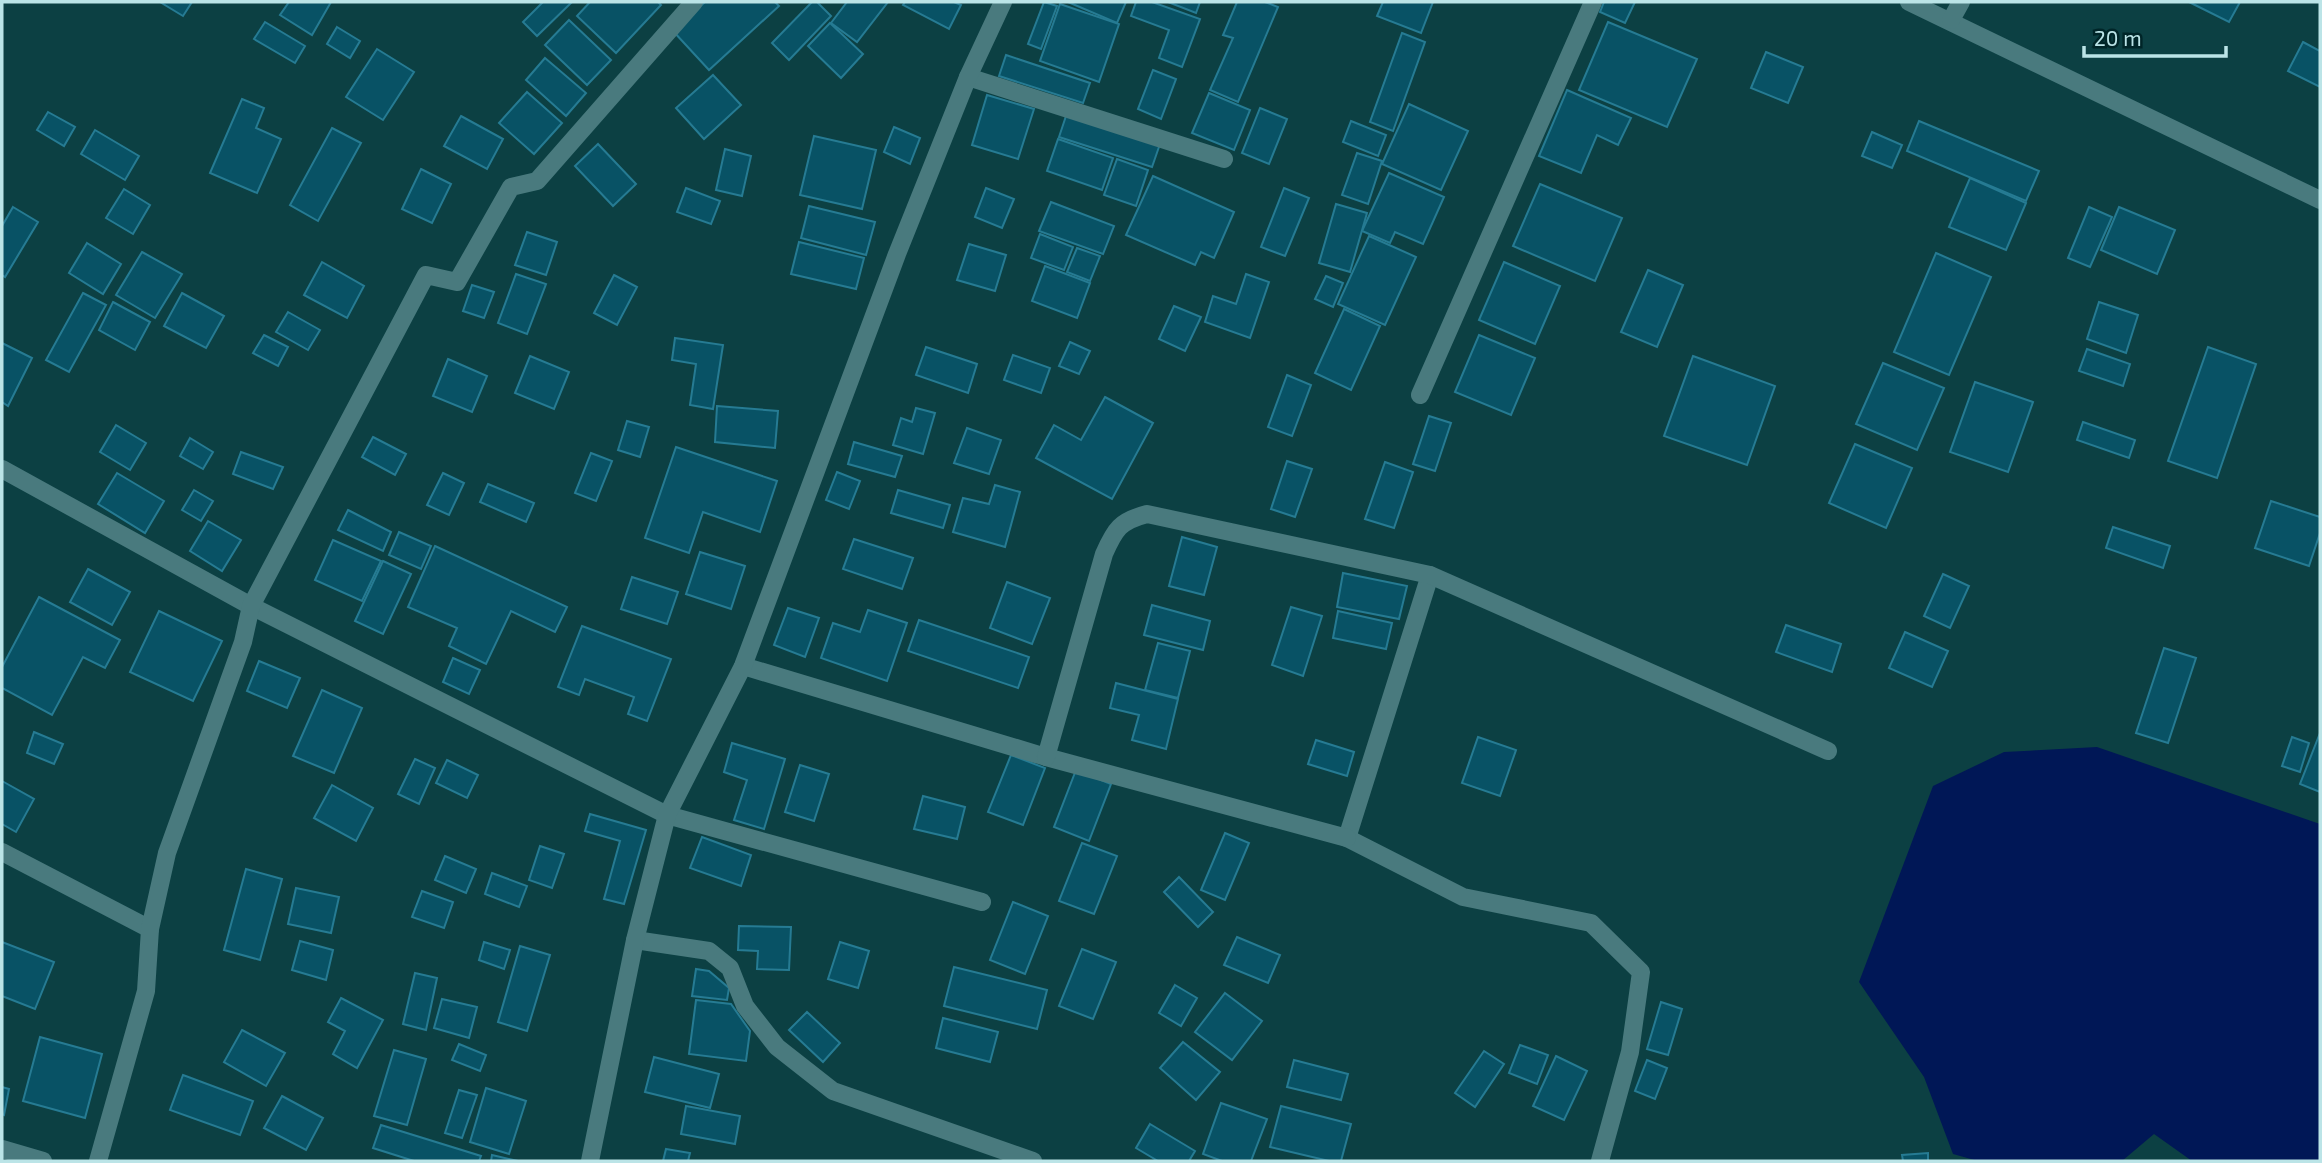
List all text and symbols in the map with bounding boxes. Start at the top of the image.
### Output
scale bar [2084,14,2226,58]
text: 20 m [2094,25,2142,50]

